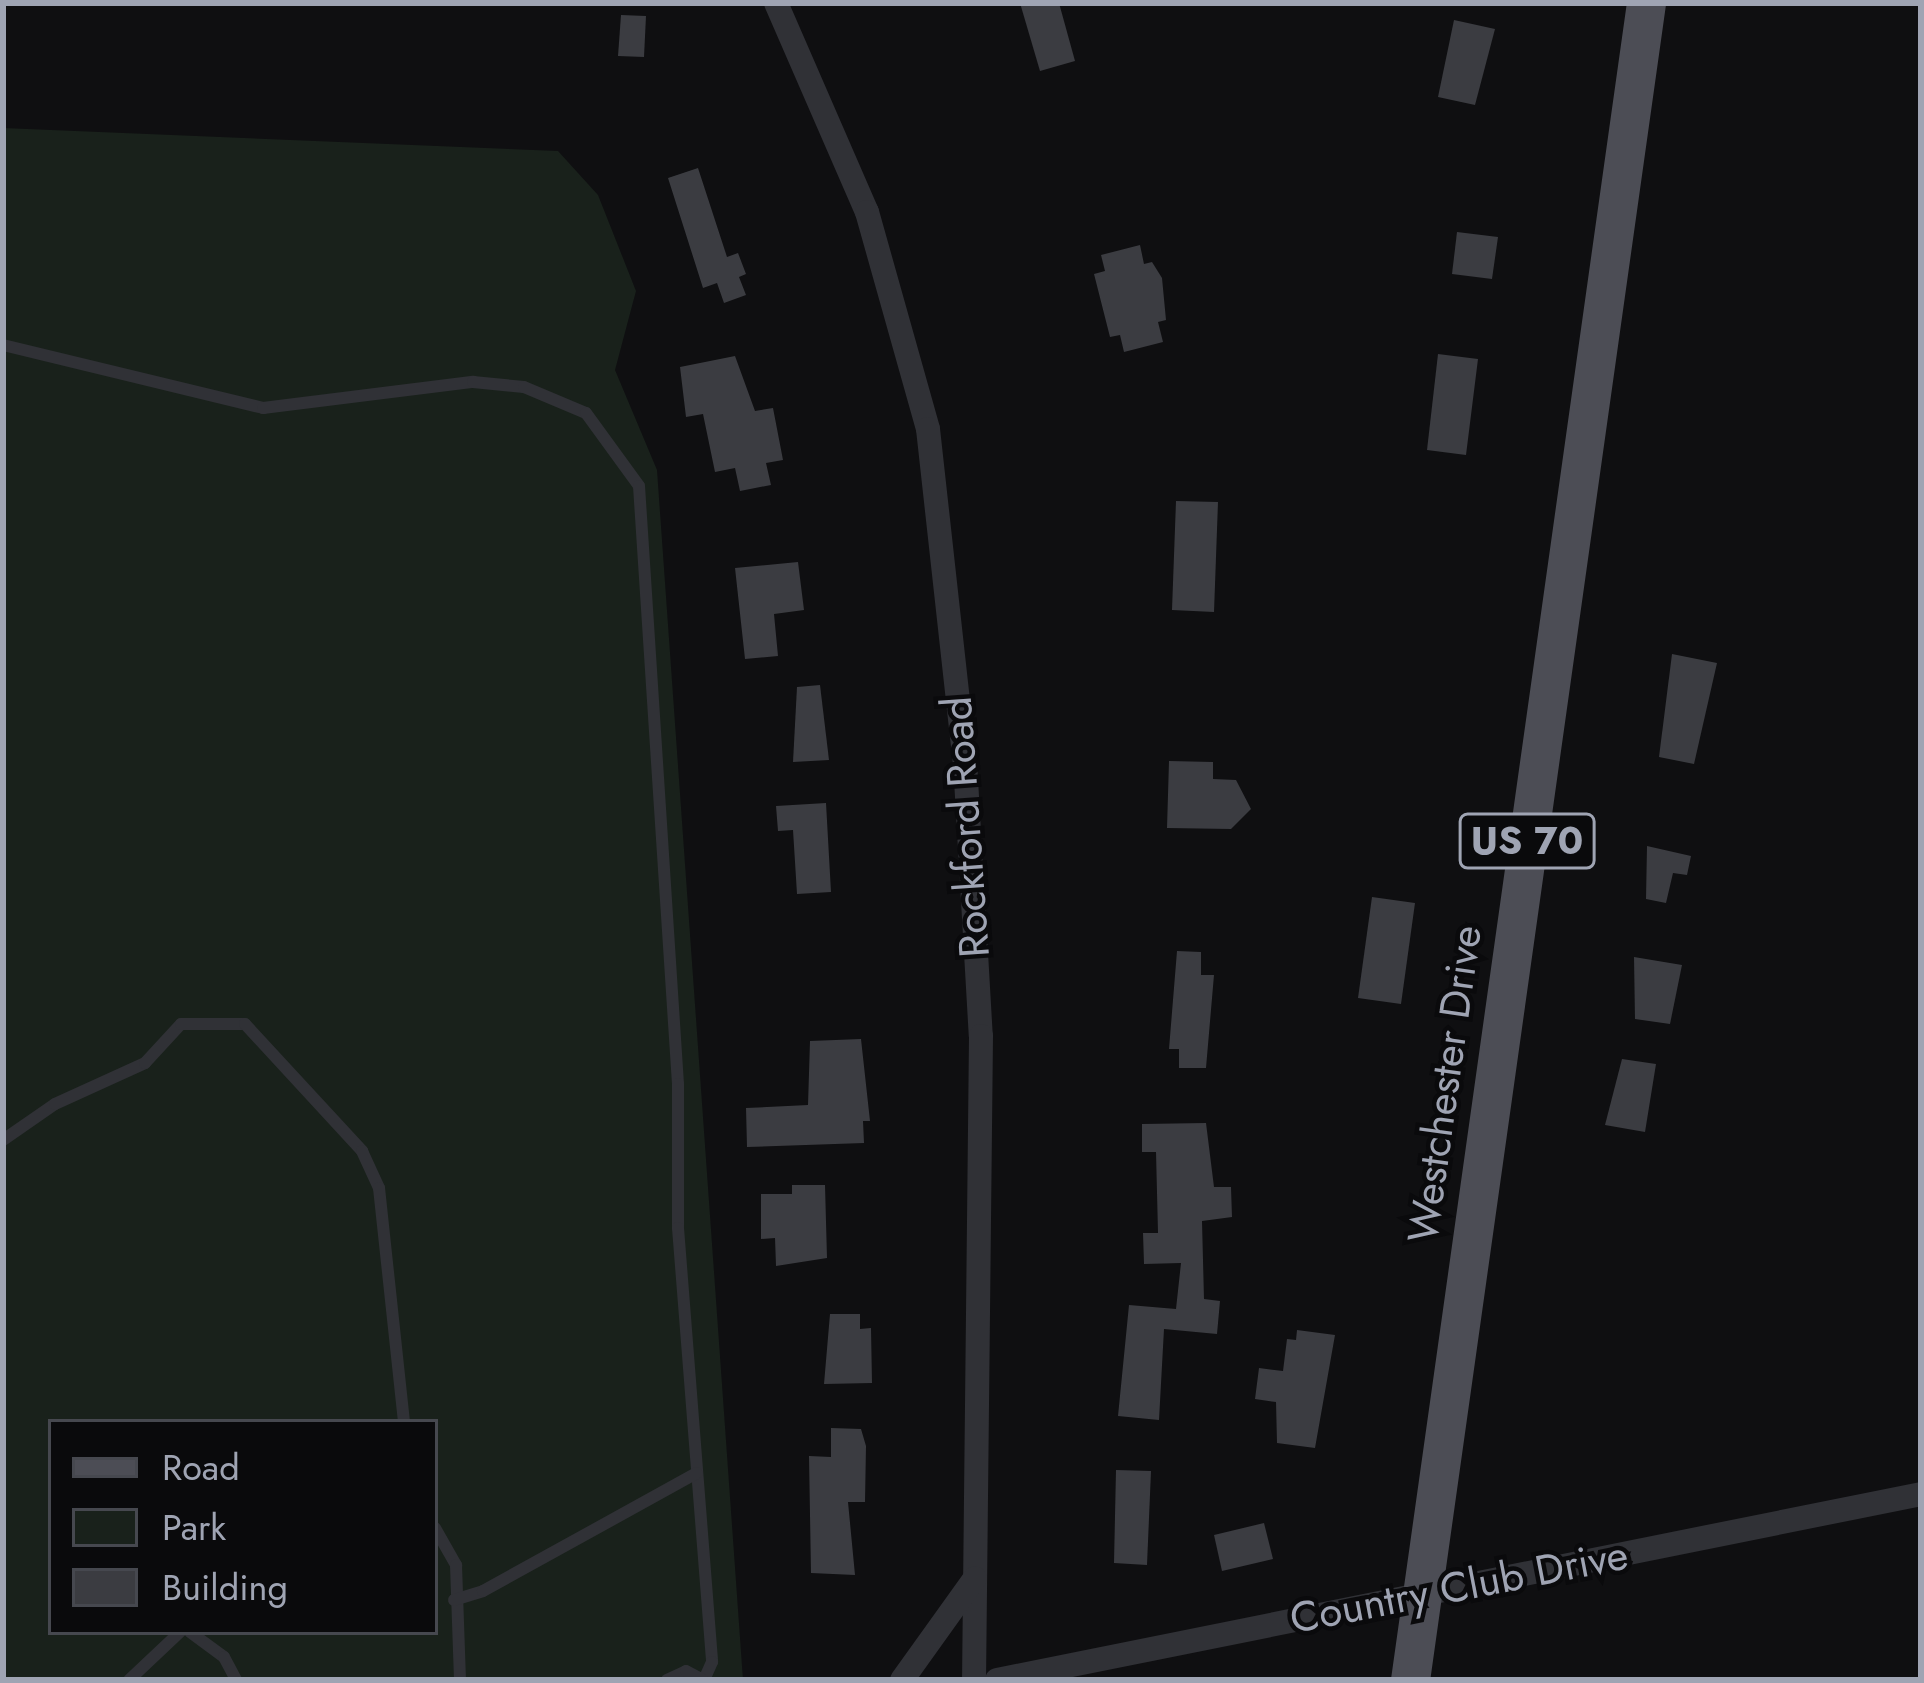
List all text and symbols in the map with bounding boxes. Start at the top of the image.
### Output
street label: Rockford Road [932,695,1000,959]
road number: US 70 [1458,808,1596,874]
street label: Westchester Drive [1398,922,1492,1246]
legend [48,1419,438,1635]
text: Road [162,1441,240,1493]
text: Park [162,1501,226,1553]
street label: Country Club Drive [1286,1530,1632,1644]
text: Building [162,1561,288,1613]

